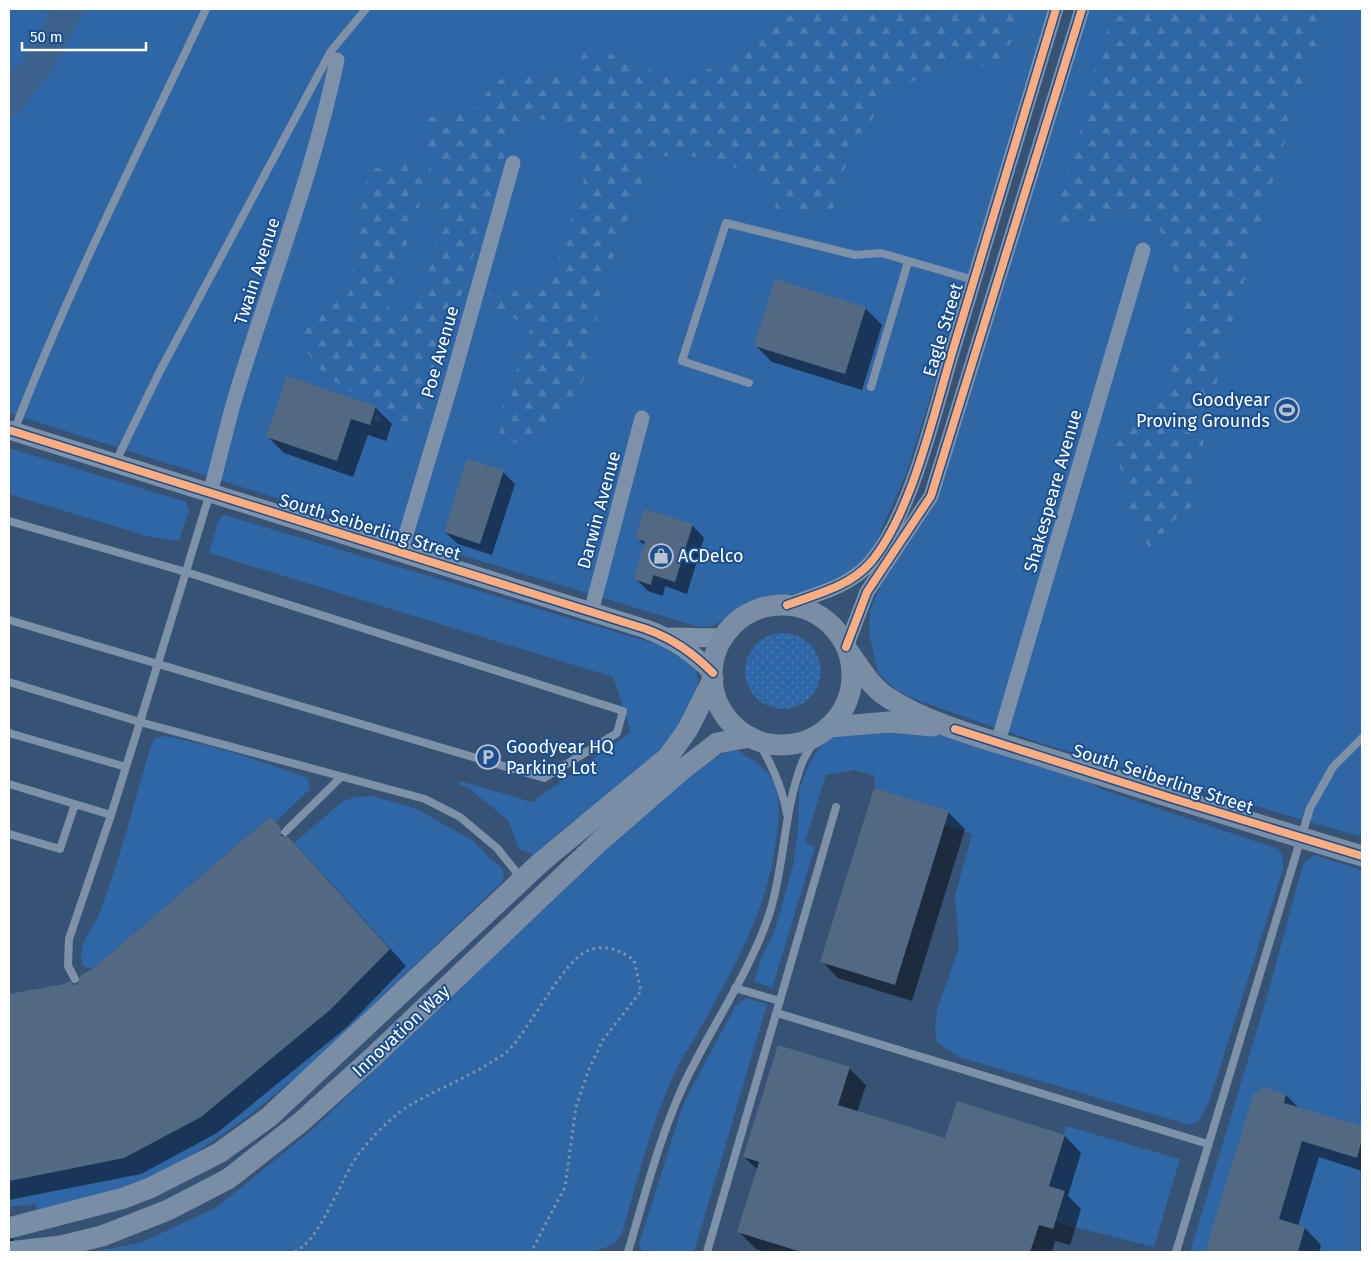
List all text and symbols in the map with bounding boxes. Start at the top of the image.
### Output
scale bar [22,20,146,52]
text: 50 m [30,28,63,46]
street label: Twain Avenue [229,215,285,327]
street label: Eagle Street [918,280,968,380]
street label: Poe Avenue [416,303,464,401]
place label: Goodyear Proving Grounds [1136,389,1270,432]
sports icon: Goodyear Proving Grounds [1274,397,1300,423]
street label: Shakespeare Avenue [1019,407,1087,575]
street label: Darwin Avenue [573,449,625,571]
street label: South Seiberling Street [277,489,464,565]
shop icon: ACDelco [648,543,674,569]
place label: ACDelco [678,545,744,567]
place label: Goodyear HQ Parking Lot [506,736,614,779]
street label: South Seiberling Street [1070,739,1257,819]
parking icon: Goodyear HQ Parking Lot [475,744,501,770]
street label: Innovation Way [348,980,454,1082]

